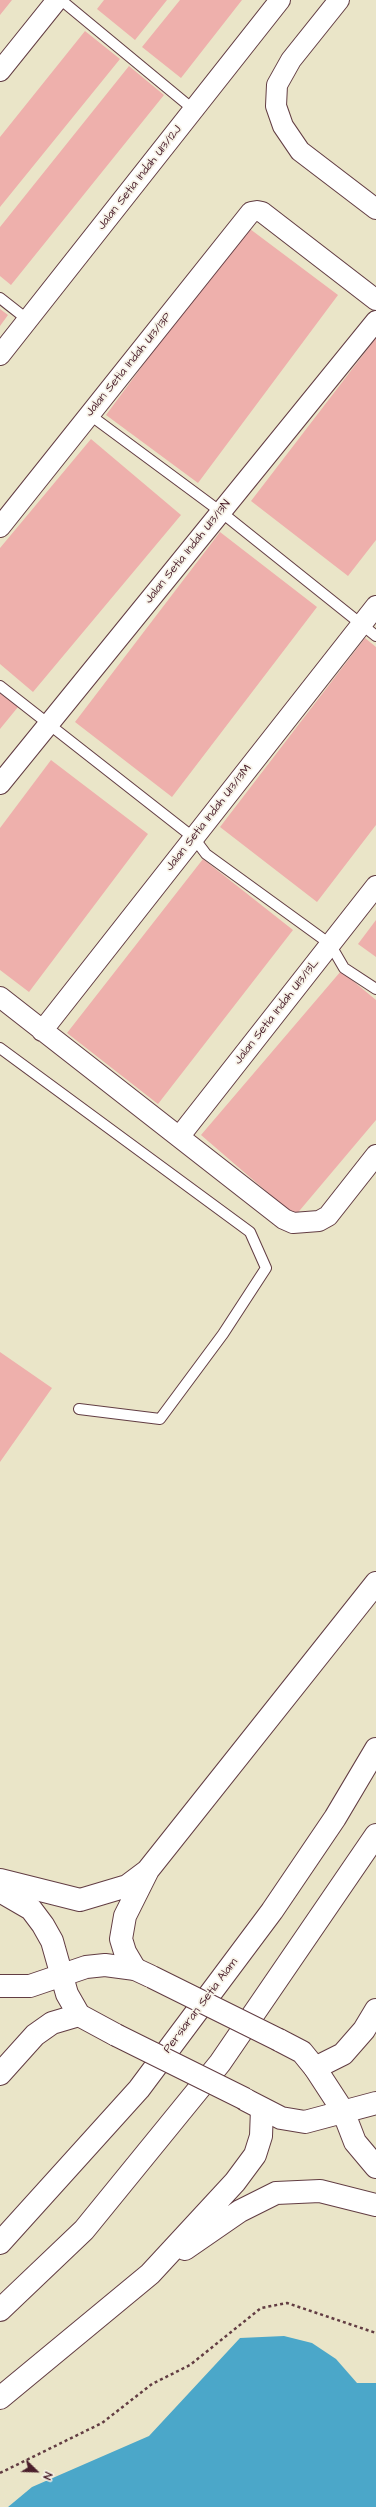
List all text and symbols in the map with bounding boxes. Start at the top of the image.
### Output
street label: Jalan Setia Indah U13/12J [95,123,185,233]
street label: Jalan Setia Indah U13/13P [83,310,175,420]
street label: Jalan Setia Indah U13/13N [142,497,234,607]
street label: Jalan Setia Indah U13/13M [163,762,255,874]
street label: Jalan Setia Indah U13/13L [231,956,323,1068]
street label: Persiaran Setia Alam [161,1956,241,2056]
north arrow [16,2451,56,2491]
text: N [39,2470,56,2482]

